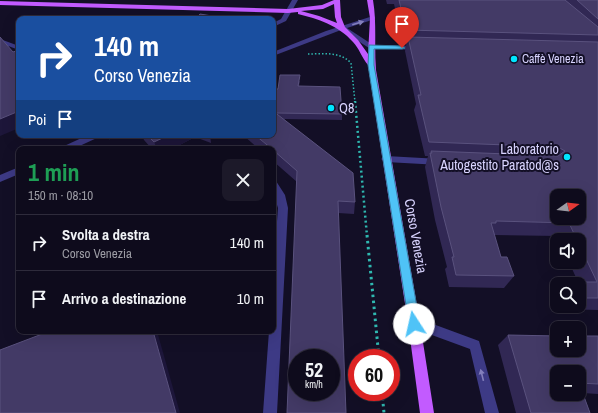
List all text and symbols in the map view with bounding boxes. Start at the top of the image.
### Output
pin [385,7.0,419,48]
icon: arrive [391,13,413,35]
one-way arrow [352,20,364,26]
text: 140 m [94,27,159,65]
icon: right [28,32,80,84]
place label: Caffè Venezia [522,51,584,67]
marker: Caffè Venezia [509,54,519,64]
text: Corso Venezia [94,63,191,88]
place label: Q8 [339,99,354,117]
marker: Q8 [326,103,336,113]
icon: arrive [54,108,76,130]
text: Poi [28,109,46,130]
place label: Laboratorio Autogestito Paratod@s [439,140,559,174]
marker: Laboratorio Autogestito Paratod@s [562,152,572,162]
text: 1 min [28,156,79,188]
button: close [222,159,264,201]
text: 150 m · 08:10 [28,187,93,204]
north arrow [550,189,586,225]
map controls [550,189,586,401]
street label: Corso Venezia [401,197,432,275]
text: Svolta a destra [62,224,150,245]
icon: right [28,232,50,254]
text: 140 m [230,232,264,253]
button: sound [550,233,586,269]
text: Corso Venezia [62,245,132,262]
button: search [550,277,586,313]
icon: arrive [28,288,50,310]
text: Arrivo a destinazione [62,288,186,309]
text: 10 m [237,288,264,309]
position arrow [393,303,435,345]
button: + [550,321,586,357]
speed limit sign: 60 [348,349,400,401]
text: 52 [305,356,323,383]
button: − [550,365,586,401]
one-way arrow [479,369,485,381]
text: km/h [305,378,323,391]

